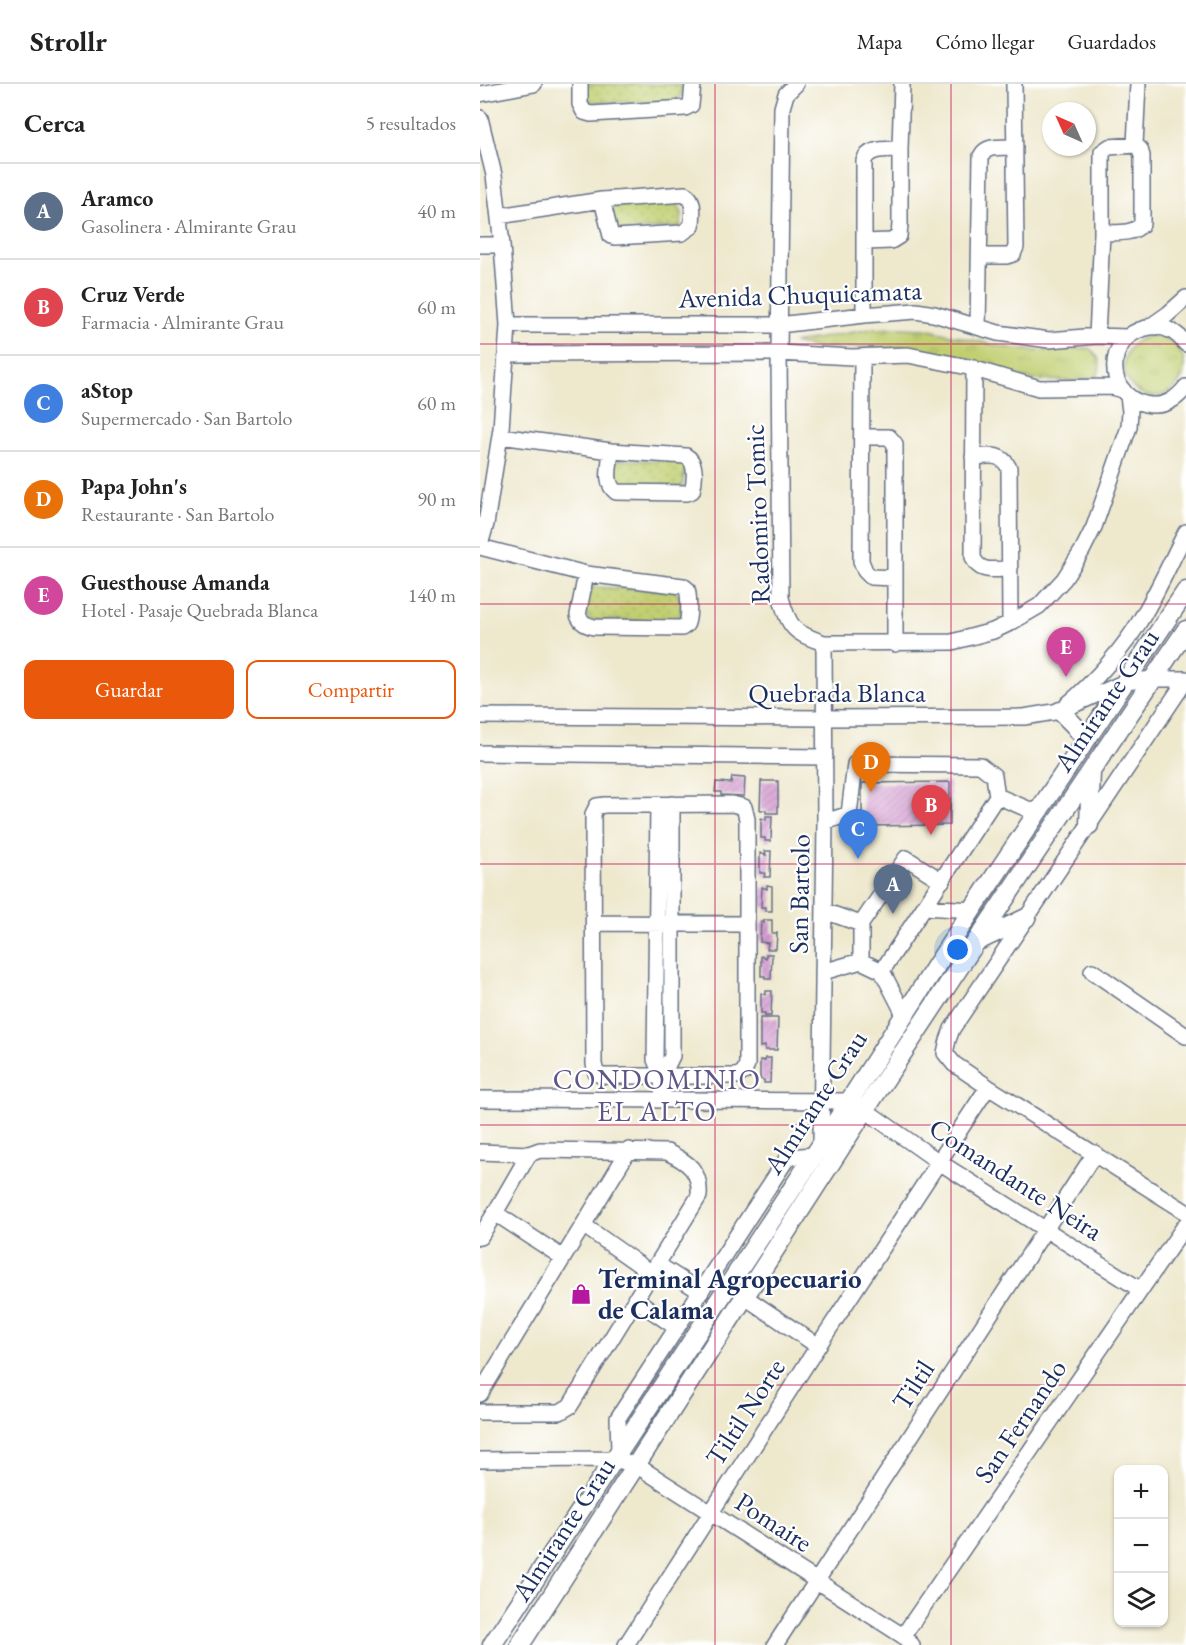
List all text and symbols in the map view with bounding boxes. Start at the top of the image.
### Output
text: Strollr [30,23,107,59]
text: Mapa [857,28,902,55]
text: Cómo llegar [935,28,1034,55]
text: Guardados [1067,28,1156,55]
north arrow [1042,102,1096,156]
text: Cerca [24,106,85,140]
text: 5 resultados [365,110,456,136]
text: Aramco [81,184,153,213]
text: A [36,198,51,224]
text: 40 m [417,198,456,224]
text: Gasolinera · Almirante Grau [81,213,297,239]
street label: Avenida Chuquicamata [677,272,923,316]
text: Cruz Verde [81,280,185,309]
text: B [37,294,50,320]
text: 60 m [417,294,456,320]
text: Farmacia · Almirante Grau [81,309,284,335]
text: aStop [81,376,133,405]
text: C [36,390,51,416]
text: 60 m [417,390,456,416]
text: Supermercado · San Bartolo [81,405,292,431]
street label: Radomiro Tomic [736,424,778,604]
text: Papa John's [81,472,187,501]
text: D [36,486,51,512]
text: 90 m [417,486,456,512]
text: Restaurante · San Bartolo [81,501,274,527]
text: Guesthouse Amanda [81,568,270,597]
text: E [38,582,49,608]
text: 140 m [408,582,456,608]
text: Hotel · Pasaje Quebrada Blanca [81,597,318,623]
street label: Almirante Grau [1045,622,1167,779]
pin: E [1046,628,1086,677]
button: Guardar [24,660,234,719]
button: Compartir [246,660,456,719]
street label: Quebrada Blanca [748,675,926,710]
pin: D [852,742,890,792]
pin: B [912,786,950,835]
pin: C [838,810,878,859]
street label: San Bartolo [780,834,818,954]
pin: A [874,864,912,914]
your location [943,935,972,964]
street label: Almirante Grau [755,1023,875,1182]
district label: CONDOMINIO EL ALTO [553,1061,761,1129]
street label: Comandante Neira [923,1110,1110,1248]
place label: Terminal Agropecuario de Calama [598,1261,862,1327]
shop icon: Terminal Agropecuario de Calama [569,1282,593,1306]
street label: Tiltil Norte [697,1352,793,1472]
street label: San Fernando [966,1352,1074,1490]
street label: Tiltil [884,1353,942,1417]
street label: Almirante Grau [503,1450,623,1609]
map controls [1114,1465,1168,1627]
button: + [1114,1465,1168,1519]
street label: Pomaire [729,1484,819,1560]
button: − [1114,1519,1168,1573]
button: layers [1114,1573,1168,1627]

